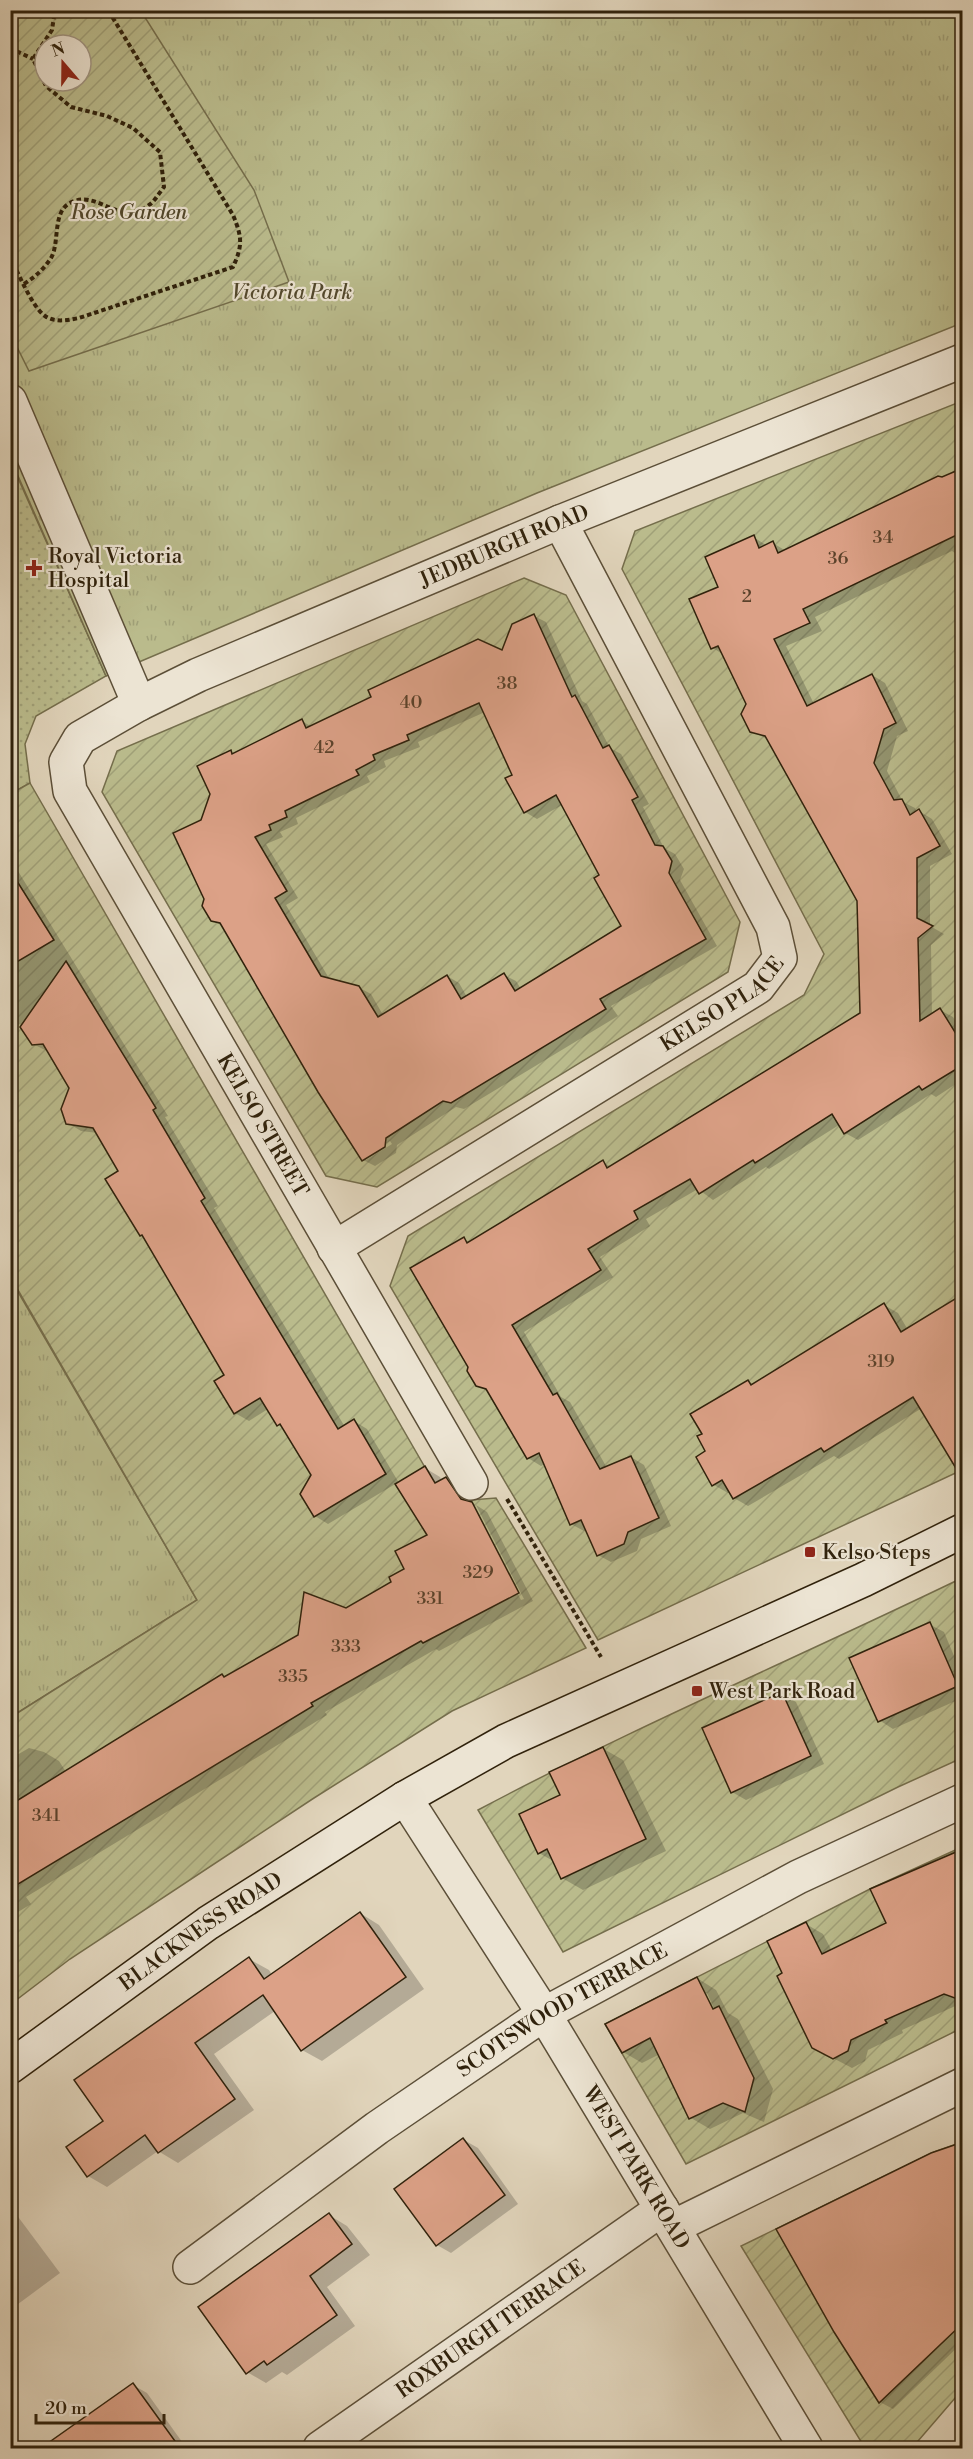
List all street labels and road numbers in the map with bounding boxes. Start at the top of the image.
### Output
street label: JEDBURGH ROAD [415,500,593,594]
street label: KELSO PLACE [656,952,790,1058]
street label: KELSO STREET [211,1049,314,1202]
street label: BLACKNESS ROAD [114,1867,287,1998]
street label: SCOTSWOOD TERRACE [452,1938,672,2083]
street label: WEST PARK ROAD [576,2081,695,2254]
street label: ROXBURGH TERRACE [391,2255,591,2405]

